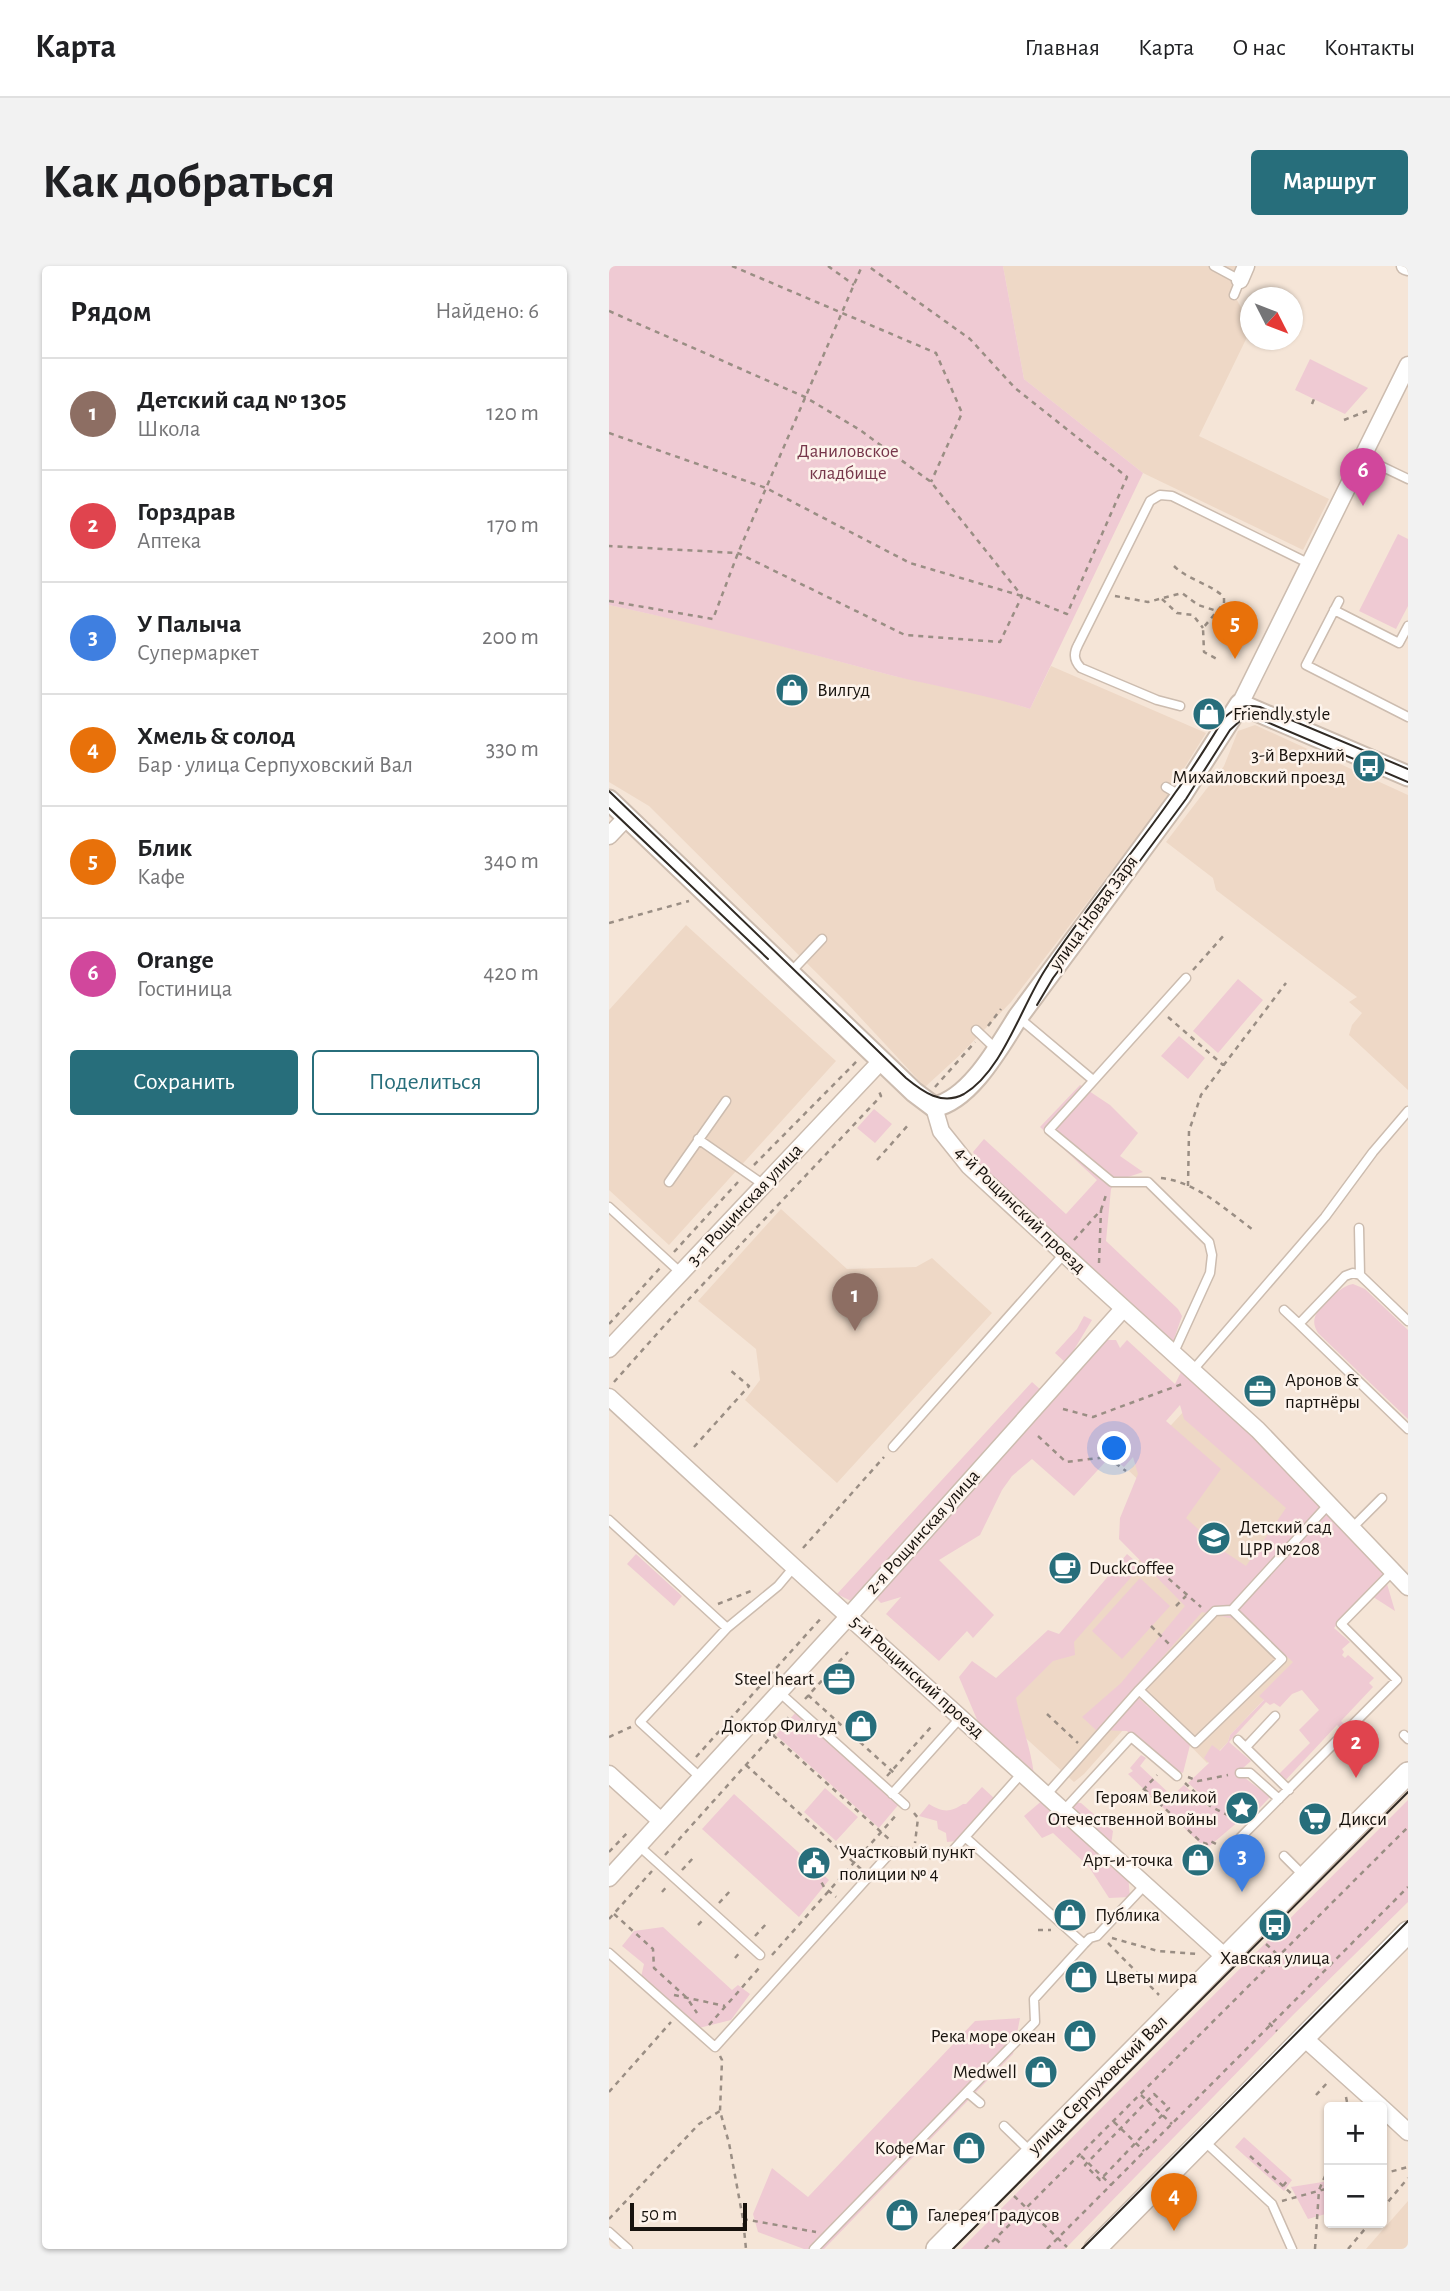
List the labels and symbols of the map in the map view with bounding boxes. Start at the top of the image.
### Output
north arrow [1240,287,1303,350]
park label: Даниловское кладбище [797,442,899,483]
pin: 6 [1340,448,1386,506]
pin: 5 [1212,601,1258,659]
shop icon: Вилгуд [773,671,811,709]
place label: Вилгуд [817,681,870,700]
shop icon: Friendly style [1190,695,1228,733]
place label: Friendly style [1233,705,1330,724]
place label: 3-й Верхний Михайловский проезд [1172,746,1345,787]
bus stop icon: 3-й Верхний Михайловский проезд [1350,747,1388,785]
street label: улица Новая Заря [1046,852,1142,974]
street label: 3-я Рощинская улица [684,1140,806,1270]
street label: 4-й Рощинский проезд [951,1143,1089,1277]
pin: 1 [832,1273,878,1331]
place label: Аронов & партнёры [1285,1371,1360,1412]
office icon: Аронов & партнёры [1241,1372,1279,1410]
your location [1097,1431,1131,1465]
street label: 2-я Рощинская улица [862,1466,984,1598]
place label: Детский сад ЦРР №208 [1239,1518,1332,1559]
school or university icon: Детский сад ЦРР №208 [1195,1519,1233,1557]
cafe icon: DuckCoffee [1046,1549,1084,1587]
place label: DuckCoffee [1089,1559,1174,1578]
street label: 5-й Рощинский проезд [846,1612,988,1742]
office icon: Steel heart [820,1660,858,1698]
place label: Steel heart [734,1670,814,1689]
shop icon: Доктор Филгуд [842,1707,880,1745]
place label: Доктор Филгуд [722,1717,837,1736]
pin: 2 [1333,1720,1379,1778]
place label: Героям Великой Отечественной войны [1048,1788,1217,1829]
place icon: Героям Великой Отечественной войны [1223,1789,1261,1827]
supermarket icon: Дикси [1296,1800,1334,1838]
place label: Дикси [1339,1810,1387,1829]
pin: 3 [1219,1834,1265,1892]
shop icon: Арт-и-точка [1179,1841,1217,1879]
place label: Участковый пункт полиции № 4 [839,1843,975,1884]
public building icon: Участковый пункт полиции № 4 [795,1844,833,1882]
place label: Арт-и-точка [1083,1851,1173,1870]
shop icon: Публика [1051,1896,1089,1934]
place label: Публика [1095,1906,1160,1925]
bus stop icon: Хавская улица [1256,1906,1294,1944]
place label: Хавская улица [1220,1949,1330,1968]
shop icon: Цветы мира [1062,1958,1100,1996]
place label: Цветы мира [1105,1968,1198,1987]
street label: улица Серпуховский Вал [1024,2012,1171,2159]
shop icon: Река море океан [1061,2017,1099,2055]
place label: Река море океан [931,2027,1056,2046]
shop icon: Medwell [1022,2053,1060,2091]
place label: Medwell [953,2063,1017,2082]
shop icon: КофеМаг [950,2129,988,2167]
place label: КофеМаг [875,2139,945,2158]
pin: 4 [1151,2173,1197,2231]
shop icon: Галерея Градусов [883,2196,921,2234]
scale bar [630,2200,747,2232]
place label: Галерея Градусов [927,2206,1060,2225]

